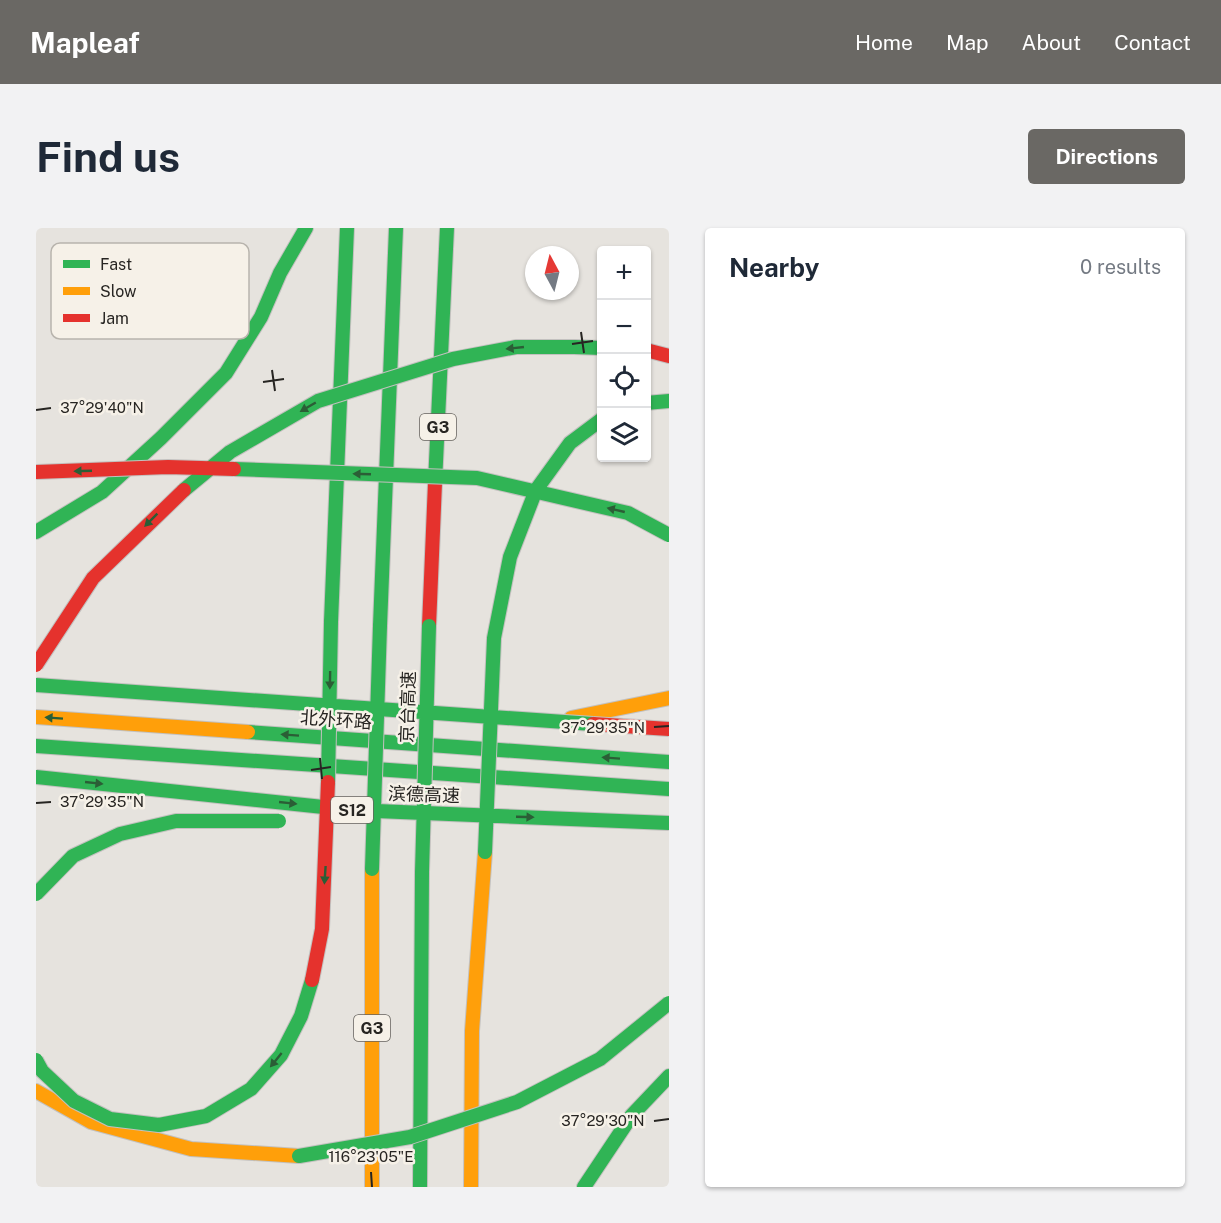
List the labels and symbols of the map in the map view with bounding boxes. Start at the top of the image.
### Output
legend [51,243,249,339]
north arrow [525,246,579,300]
text: Fast [100,255,132,274]
text: Slow [100,282,137,301]
text: Jam [100,309,129,328]
one-way arrow [506,343,525,353]
text: 37°29'40"N [60,399,144,416]
one-way arrow [300,401,316,412]
road number: G3 [420,414,456,440]
one-way arrow [74,466,93,475]
one-way arrow [352,470,371,479]
one-way arrow [607,505,625,515]
one-way arrow [144,513,158,527]
one-way arrow [325,671,335,690]
street label: 京台高速 [396,671,419,743]
street label: 北外环路 [299,707,373,732]
one-way arrow [45,714,64,723]
text: 37°29'35"N [561,719,645,736]
one-way arrow [281,730,300,740]
one-way arrow [601,753,620,763]
one-way arrow [85,778,104,788]
street label: 滨德高速 [388,783,460,806]
text: 37°29'35"N [60,793,144,810]
road number: S12 [331,797,373,823]
one-way arrow [279,798,298,808]
one-way arrow [515,813,534,822]
one-way arrow [321,866,330,885]
road number: G3 [354,1015,390,1041]
one-way arrow [270,1053,282,1068]
text: 37°29'30"N [561,1112,645,1129]
text: 116°23'05"E [328,1148,414,1165]

